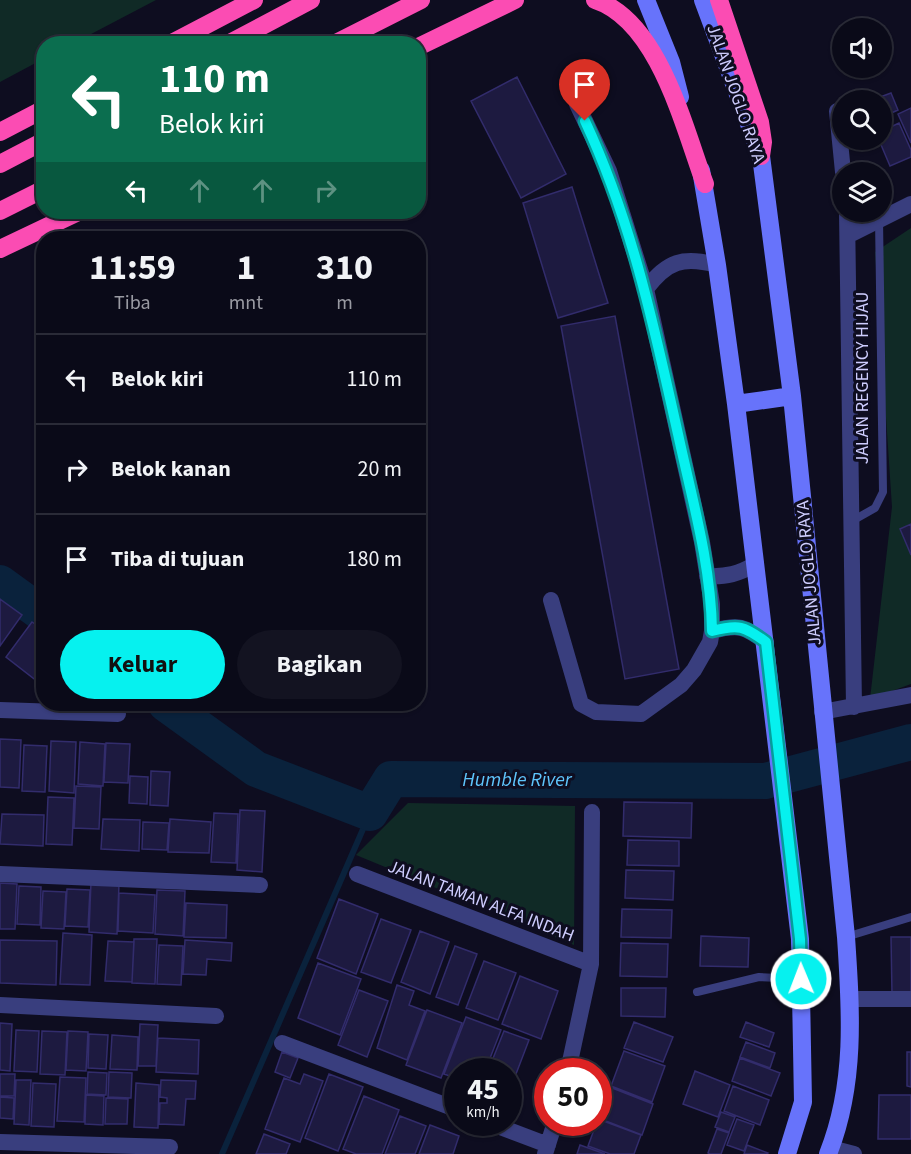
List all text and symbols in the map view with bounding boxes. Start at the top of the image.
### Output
map controls [832,18,892,222]
button: sound [832,18,892,78]
street label: JALAN JOGLO RAYA [700,21,772,167]
text: 110 m [159,49,270,109]
pin [559,59,610,121]
icon: left [60,60,138,138]
icon: arrive [568,68,601,101]
button: search [832,90,892,150]
text: Belok kiri [159,105,265,144]
button: layers [832,162,892,222]
icon: left [120,174,153,207]
icon: ahead [183,174,216,207]
icon: ahead [246,174,279,207]
icon: right [309,174,342,207]
text: 11:59 [89,242,176,293]
text: 1 [236,242,255,293]
text: 310 [316,242,373,293]
text: Tiba [114,289,151,317]
text: mnt [229,289,263,317]
text: m [336,289,353,317]
street label: JALAN REGENCY HIJAU [850,292,875,464]
icon: left [60,363,93,396]
text: Belok kiri [111,363,204,395]
text: 110 m [347,363,402,395]
icon: right [60,453,93,486]
text: Belok kanan [111,453,231,485]
text: 20 m [357,453,402,485]
street label: JALAN JOGLO RAYA [790,499,828,647]
icon: arrive [60,543,93,576]
text: Tiba di tujuan [111,543,244,575]
text: 180 m [347,543,402,575]
button: Keluar [60,630,225,699]
button: Bagikan [237,630,402,699]
water label: Humble River [462,766,573,794]
street label: JALAN TAMAN ALFA INDAH [384,854,578,948]
position arrow [769,947,833,1011]
speed limit sign: 50 [534,1058,612,1136]
text: 45 [467,1068,499,1111]
text: km/h [466,1102,500,1123]

